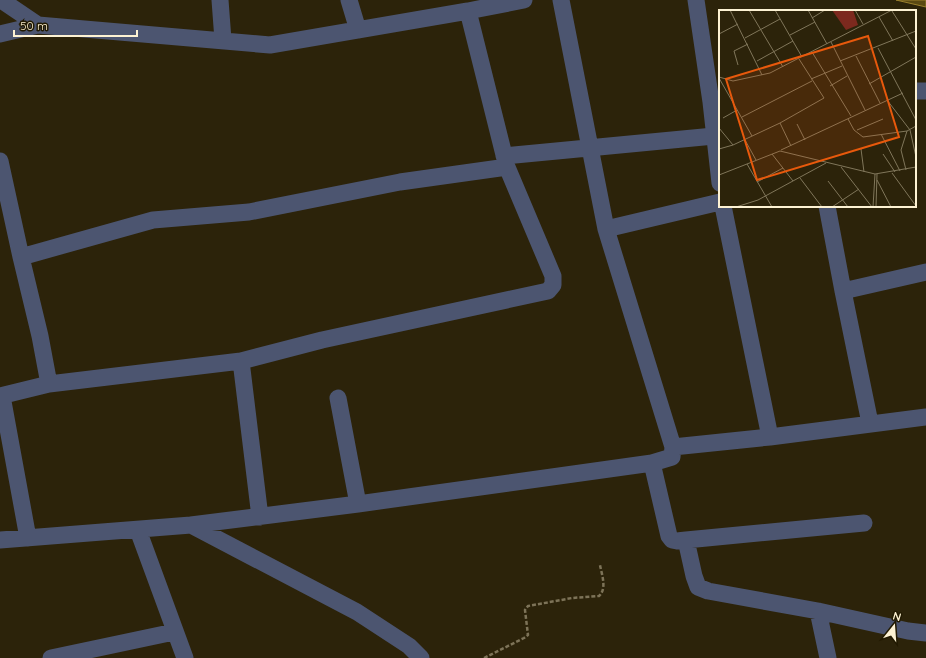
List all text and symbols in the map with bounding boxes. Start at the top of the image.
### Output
inset map [719,10,916,207]
scale bar [14,12,137,38]
text: 50 m [20,18,48,33]
north arrow [874,606,914,646]
text: N [891,609,903,624]

